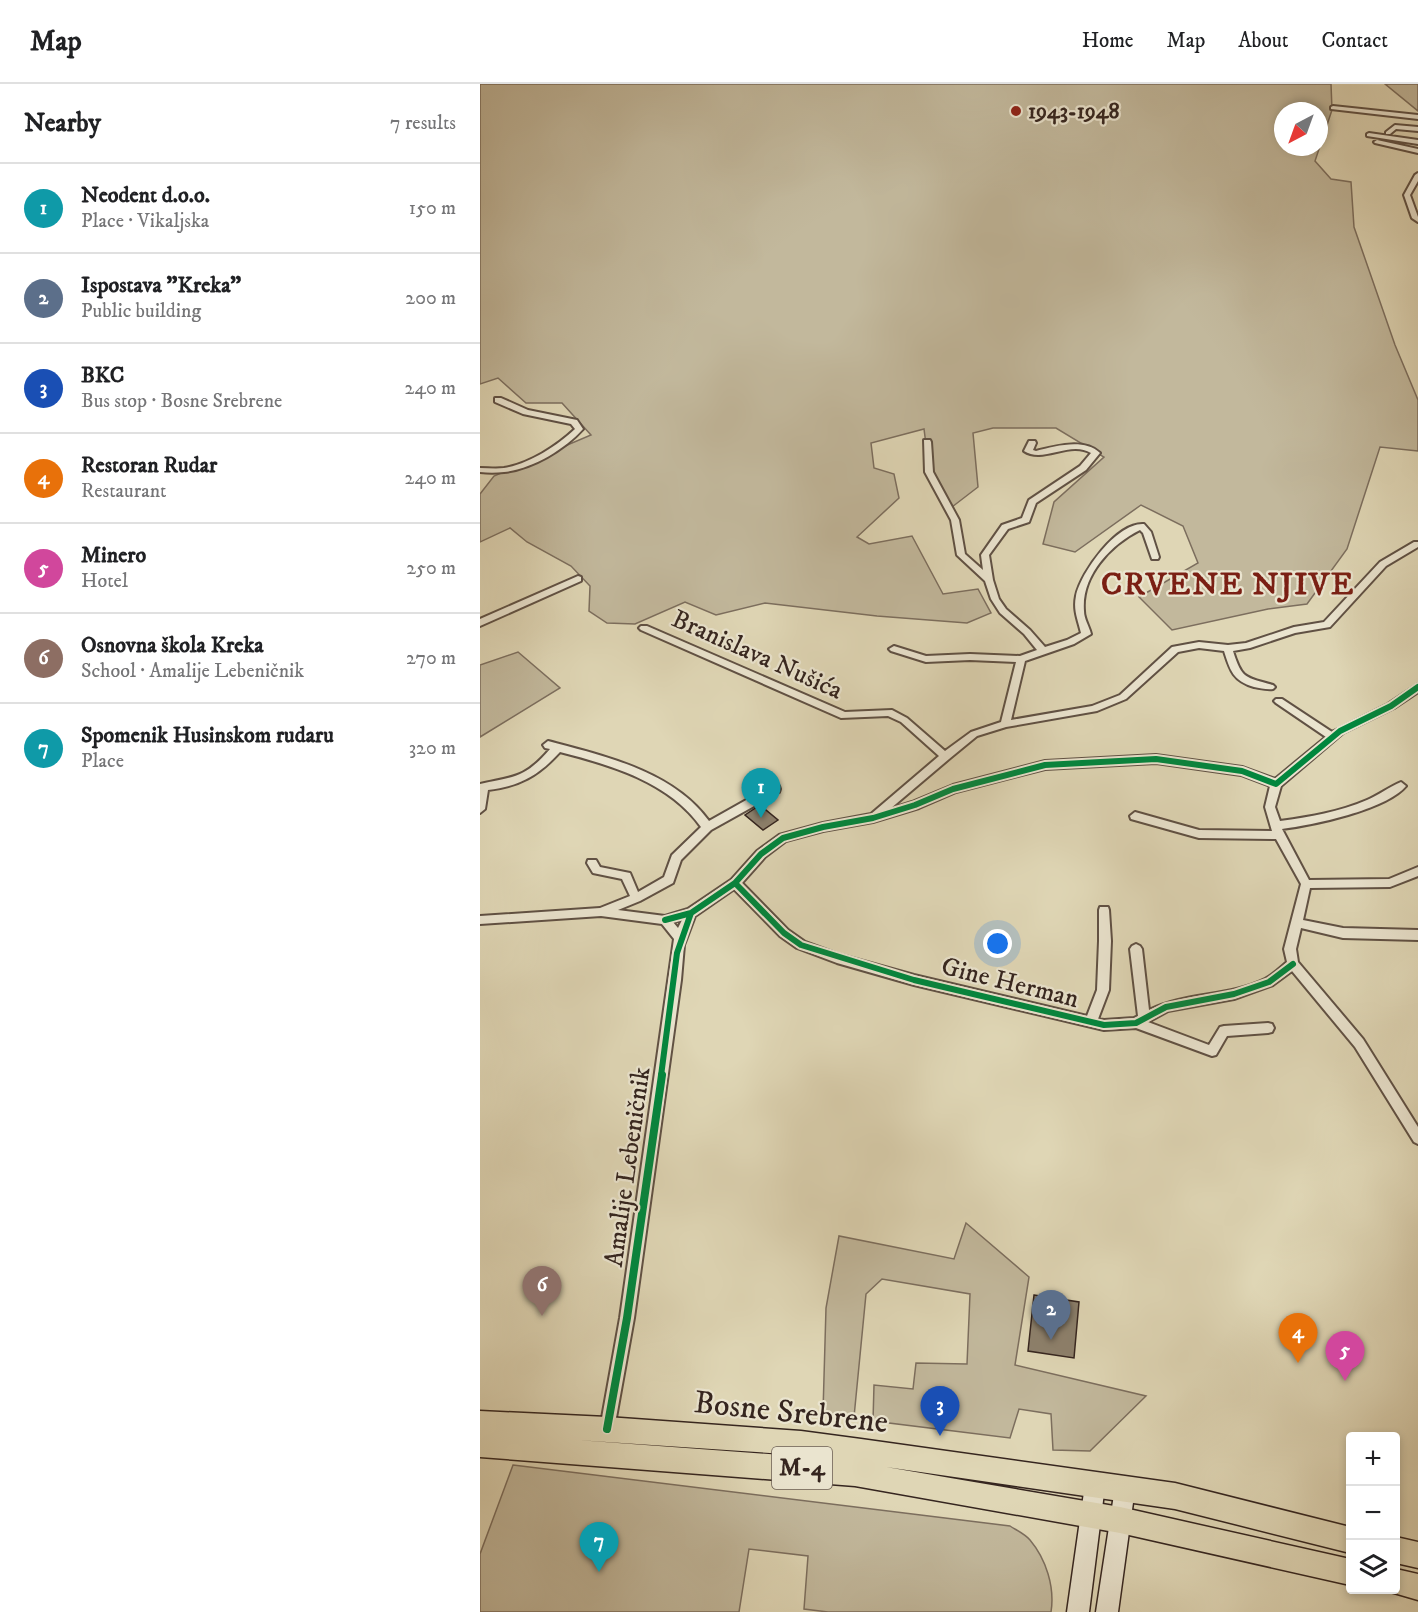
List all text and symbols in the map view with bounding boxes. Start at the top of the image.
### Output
text: Map [30,24,82,59]
text: Home [1082,28,1134,54]
text: Map [1167,28,1205,54]
text: About [1238,28,1289,54]
text: Contact [1322,28,1388,54]
place label: 1943-1948 [1028,98,1119,125]
north arrow [1274,102,1328,156]
marker: 1943-1948 [1009,104,1023,118]
text: Nearby [24,107,101,140]
text: 7 results [390,111,456,136]
text: Neodent d.o.o. [81,182,210,209]
text: 1 [40,196,47,221]
text: 150 m [409,196,456,221]
text: Place · Vikaljska [81,209,209,234]
text: Ispostava "Kreka" [81,272,241,299]
text: 2 [39,286,48,311]
text: 200 m [405,286,456,311]
text: Public building [81,299,201,324]
text: BKC [81,362,124,389]
text: 3 [40,376,47,401]
text: 240 m [405,376,456,401]
text: Bus stop · Bosne Srebrene [81,389,282,414]
text: Restoran Rudar [81,452,217,479]
text: 4 [38,466,49,491]
text: 240 m [405,466,456,491]
text: Restaurant [81,479,166,504]
text: Minero [81,542,146,569]
text: 5 [39,556,48,581]
text: 250 m [406,556,456,581]
district label: CRVENE NJIVE [1101,565,1355,605]
text: Hotel [81,569,128,594]
street label: Branislava Nušića [666,603,848,707]
text: Osnovna škola Kreka [81,632,264,659]
text: 6 [38,646,49,671]
text: 270 m [406,646,456,671]
text: School · Amalije Lebeničnik [81,659,304,684]
text: Spomenik Husinskom rudaru [81,722,334,749]
text: 7 [38,736,49,761]
text: 320 m [409,736,456,761]
text: Place [81,749,124,774]
pin: 1 [742,768,780,818]
your location [983,929,1012,958]
street label: Gine Herman [938,950,1083,1016]
street label: Amalije Lebeničnik [598,1065,658,1269]
pin: 6 [522,1266,562,1316]
pin: 2 [1032,1290,1070,1340]
pin: 4 [1278,1314,1318,1363]
pin: 5 [1326,1332,1364,1381]
street label: Bosne Srebrene [692,1383,890,1443]
pin: 3 [920,1386,960,1436]
map controls [1346,1432,1400,1594]
button: + [1346,1432,1400,1486]
road number: M-4 [772,1447,832,1489]
button: − [1346,1486,1400,1540]
pin: 7 [580,1522,618,1572]
button: layers [1346,1540,1400,1594]

